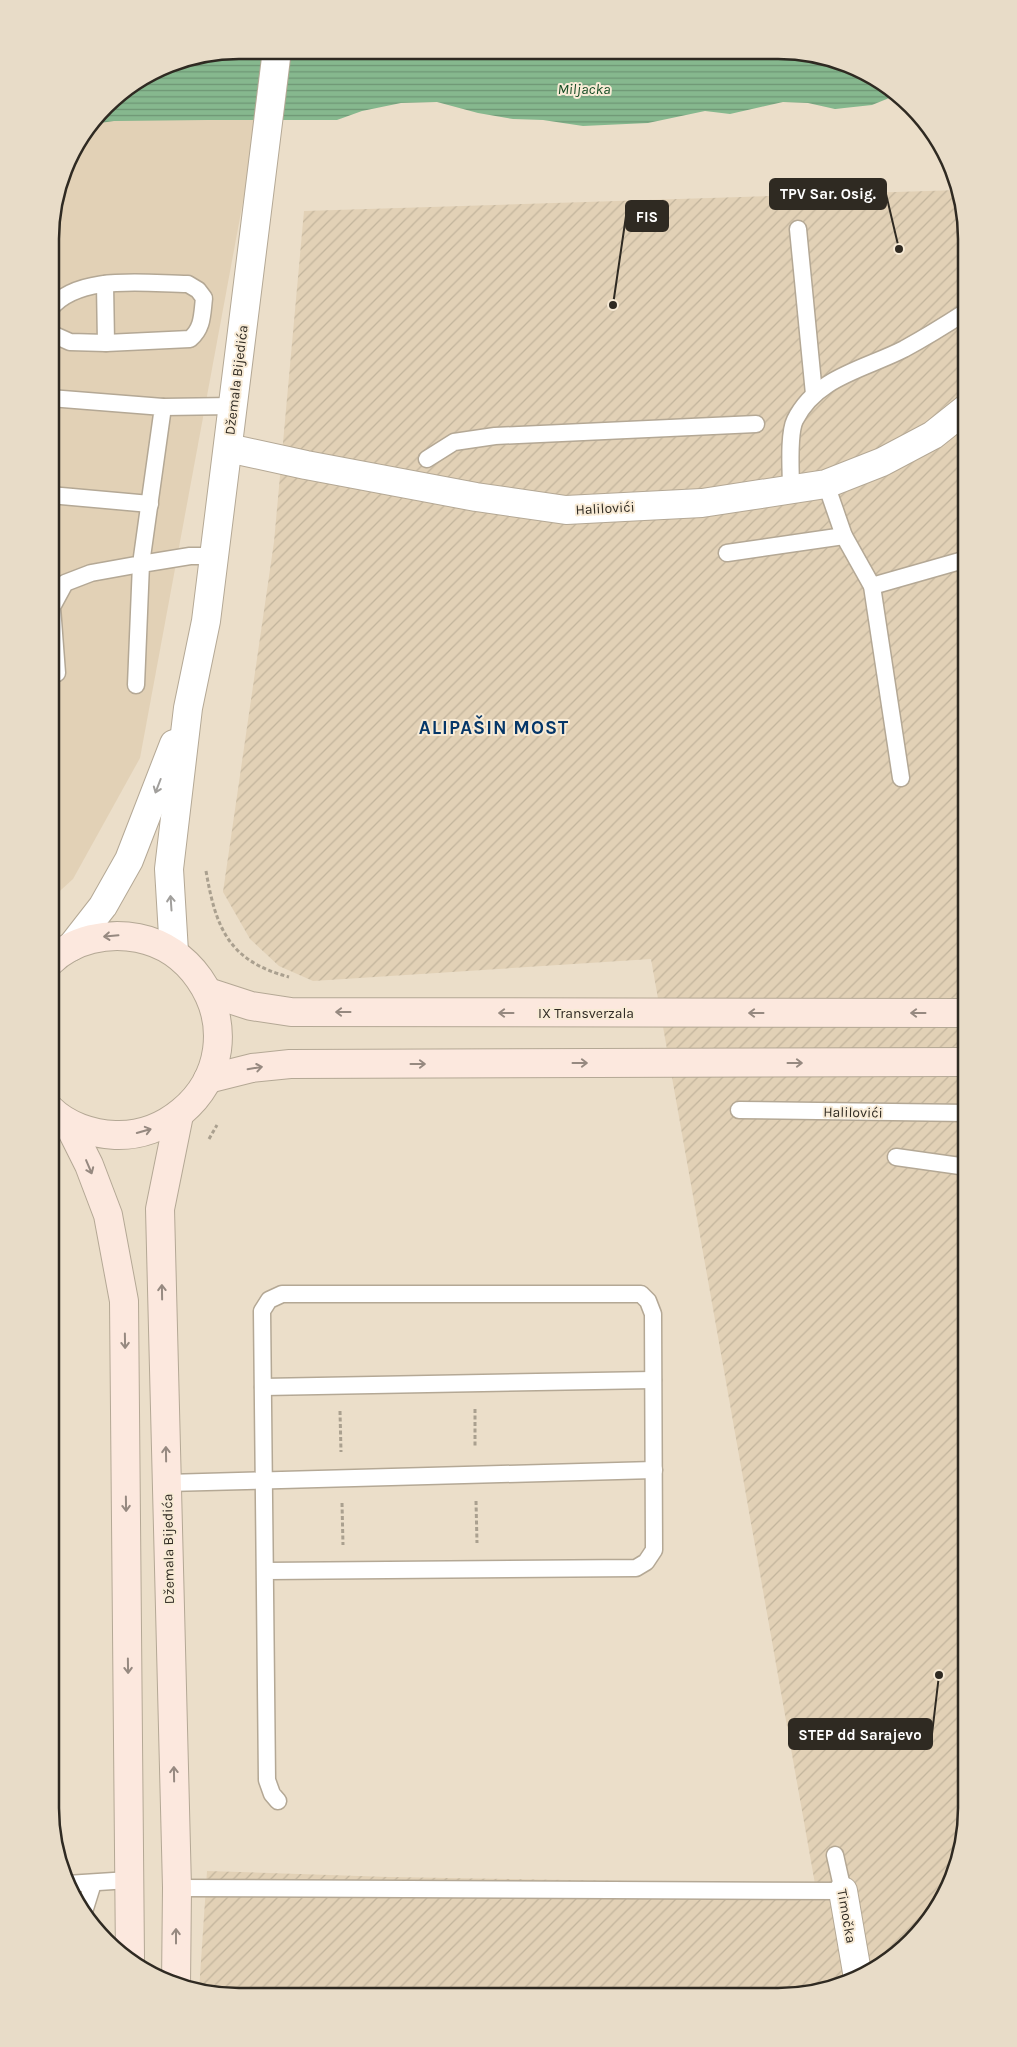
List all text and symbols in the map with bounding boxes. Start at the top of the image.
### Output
water label: Miljacka [557,80,611,98]
callout: TPV Sar. Osig. [770,179,886,209]
text: TPV Sar. Osig. [780,185,876,203]
callout: FIS [626,201,668,231]
text: FIS [636,208,658,226]
street label: Džemala Bijedića [221,324,252,436]
street label: Halilovići [575,498,635,519]
district label: ALIPAŠIN MOST [419,714,569,739]
one-way arrow [152,778,162,793]
one-way arrow [166,896,175,912]
one-way arrow [103,931,119,941]
street label: IX Transverzala [538,1005,634,1022]
one-way arrow [335,1007,352,1017]
one-way arrow [498,1008,514,1018]
one-way arrow [748,1008,764,1018]
one-way arrow [910,1008,926,1018]
one-way arrow [572,1058,588,1068]
one-way arrow [786,1058,803,1068]
one-way arrow [409,1059,425,1068]
one-way arrow [247,1063,263,1073]
street label: Halilovići [823,1103,883,1122]
one-way arrow [136,1126,152,1136]
one-way arrow [85,1159,95,1174]
one-way arrow [158,1284,167,1300]
one-way arrow [120,1333,130,1349]
one-way arrow [161,1446,171,1462]
street label: Džemala Bijedića [159,1494,178,1604]
one-way arrow [121,1496,131,1512]
one-way arrow [123,1658,132,1674]
callout: STEP dd Sarajevo [789,1719,932,1749]
text: STEP dd Sarajevo [798,1726,922,1744]
one-way arrow [169,1766,179,1782]
street label: Timočka [833,1888,860,1945]
one-way arrow [171,1929,181,1945]

